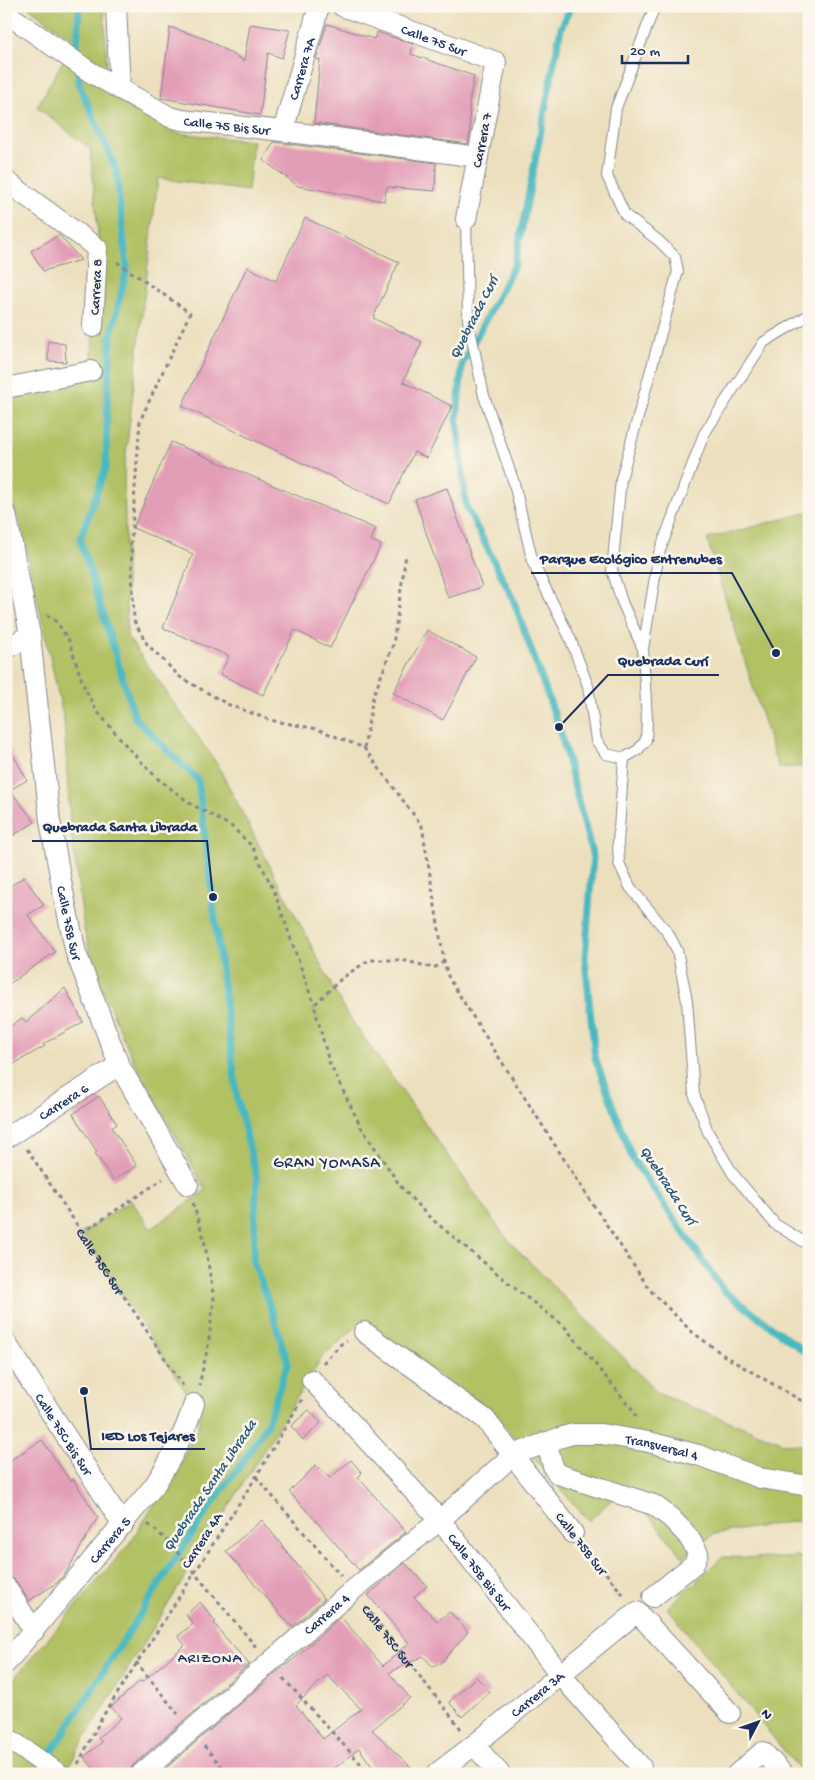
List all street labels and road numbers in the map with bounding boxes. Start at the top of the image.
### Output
street label: Calle 75 Sur [398,22,469,62]
street label: Carrera 7A [286,35,321,102]
street label: Carrera 7 [470,111,497,170]
street label: Calle 75 Bis Sur [183,114,272,141]
street label: Carrera 8 [88,258,107,316]
street label: Calle 75B Sur [51,885,84,964]
street label: Carrera 6 [36,1080,93,1125]
street label: Calle 75C Sur [71,1226,127,1299]
street label: Calle 75C Bis Sur [30,1391,96,1480]
street label: Transversal 4 [623,1432,700,1466]
street label: Carrera 4A [179,1510,228,1573]
street label: Calle 75B Sur [550,1510,611,1580]
street label: Carrera 5 [87,1514,136,1568]
street label: Calle 75B Bis Sur [443,1531,514,1616]
street label: Carrera 4 [301,1591,354,1640]
street label: Calle 75C Sur [356,1602,417,1673]
street label: Carrera 3A [508,1668,569,1722]

